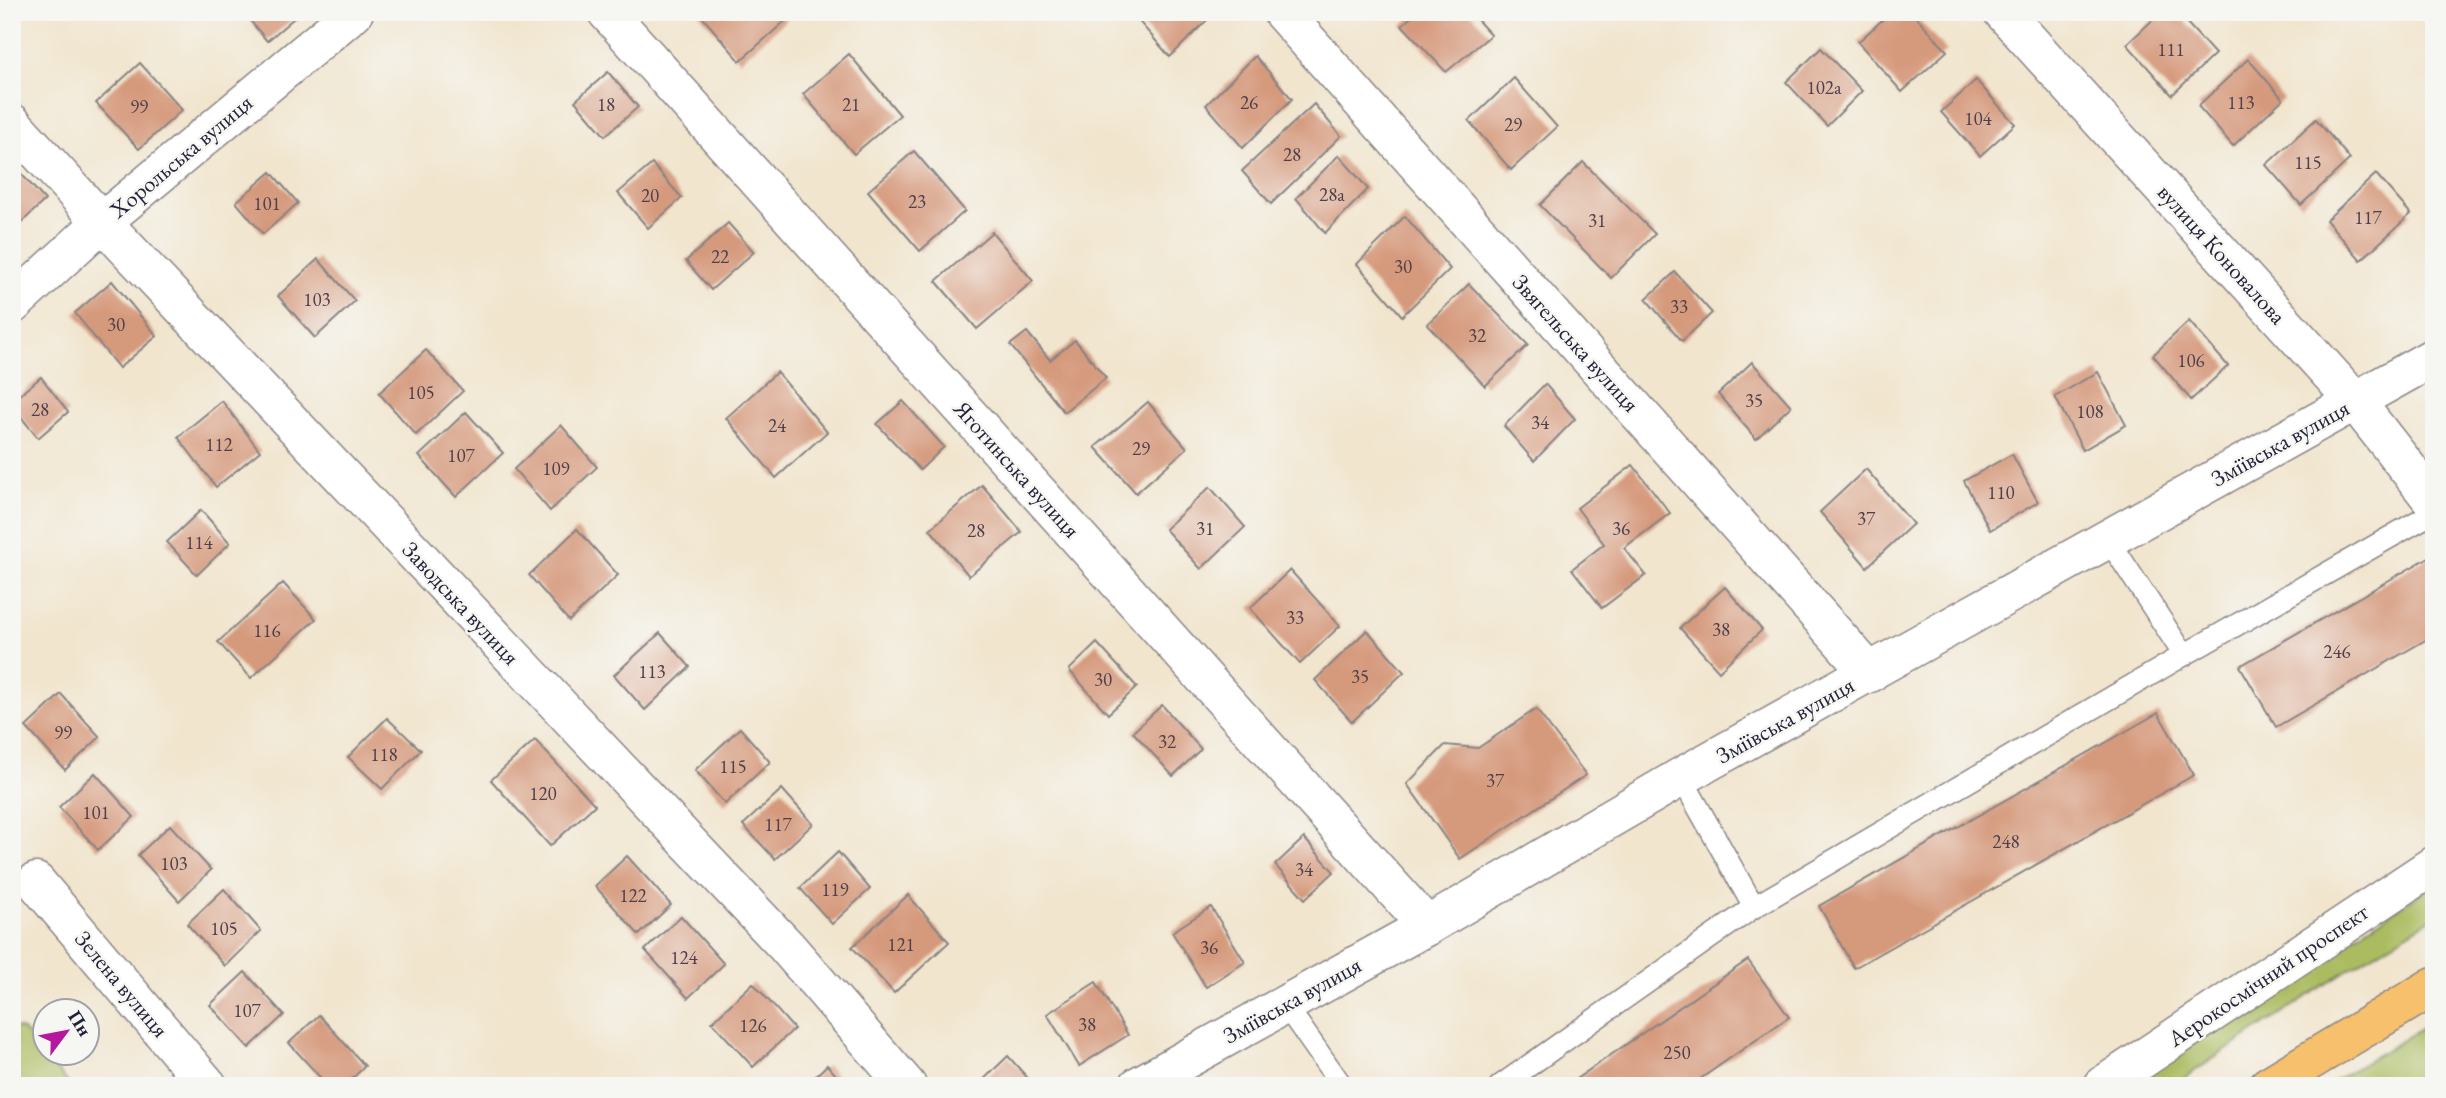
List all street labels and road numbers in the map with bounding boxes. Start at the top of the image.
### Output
street label: Хорольська вулиця [103,88,259,225]
street label: вулиця Коновалова [2151,178,2293,331]
street label: Звягельська вулиця [1506,268,1646,418]
street label: Яготинська вулиця [947,393,1087,544]
street label: Зміївська вулиця [2205,393,2355,493]
street label: Заводська вулиця [396,535,526,671]
street label: Зміївська вулиця [1710,670,1860,770]
street label: Аерокосмічний проспект [2161,896,2374,1054]
street label: Зелена вулиця [68,924,176,1044]
street label: Зміївська вулиця [1217,950,1367,1050]

